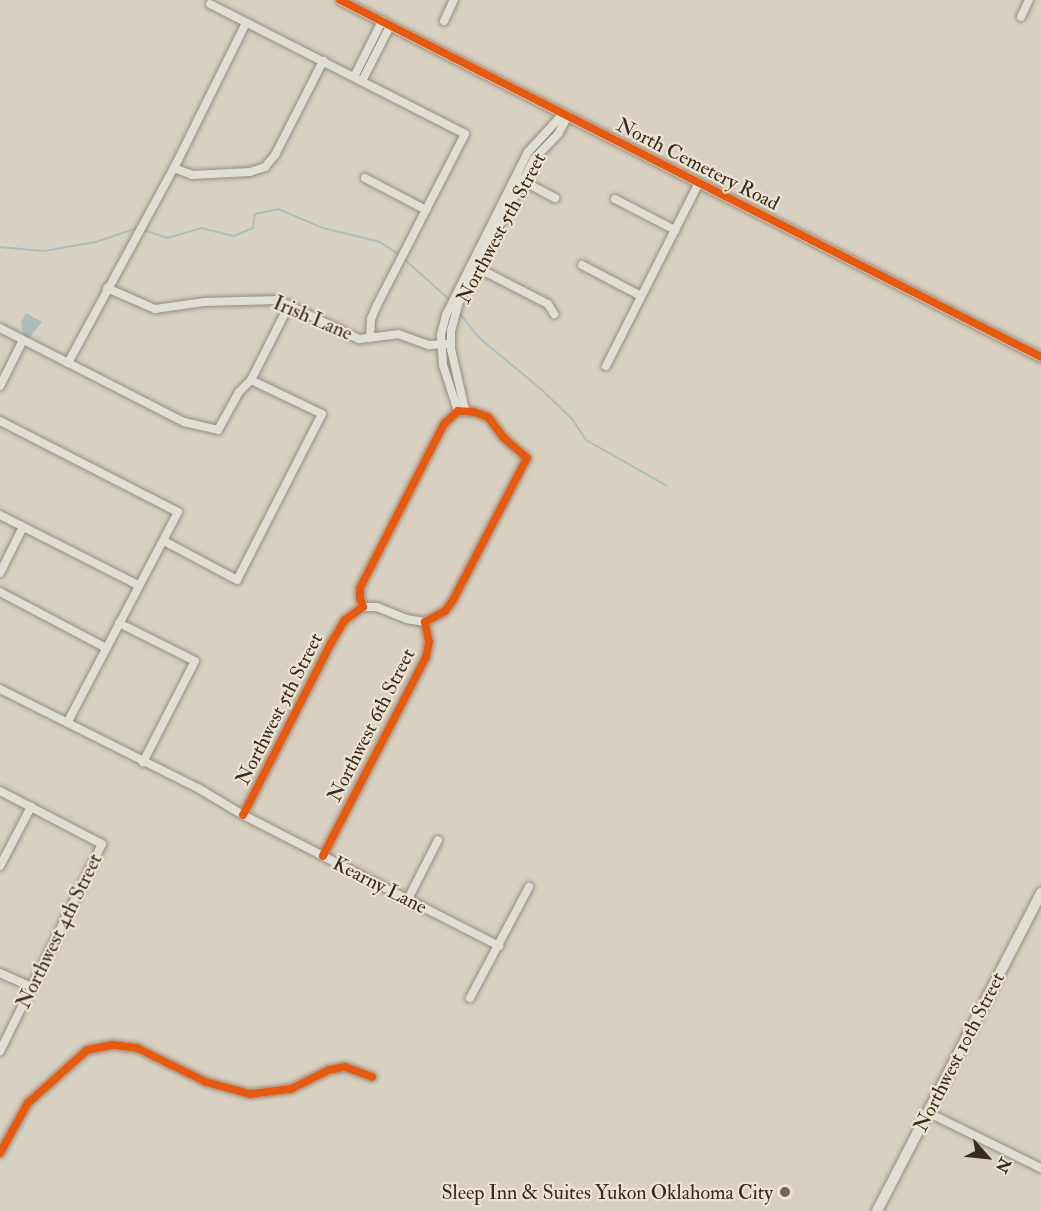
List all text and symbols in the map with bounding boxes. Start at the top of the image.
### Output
street label: North Cemetery Road [613,113,783,215]
street label: Northwest 5th Street [451,148,551,308]
street label: Irish Lane [270,291,356,345]
street label: Northwest 5th Street [230,629,328,789]
street label: Northwest 6th Street [322,644,420,806]
street label: Northwest 4th Street [11,850,107,1012]
street label: Kearny Lane [329,851,431,919]
street label: Northwest 10th Street [908,968,1010,1136]
north arrow [957,1127,1017,1187]
text: N [991,1154,1015,1176]
place label: Sleep Inn & Suites Yukon Oklahoma City [441,1180,773,1204]
marker: Sleep Inn & Suites Yukon Oklahoma City [778,1185,792,1199]

